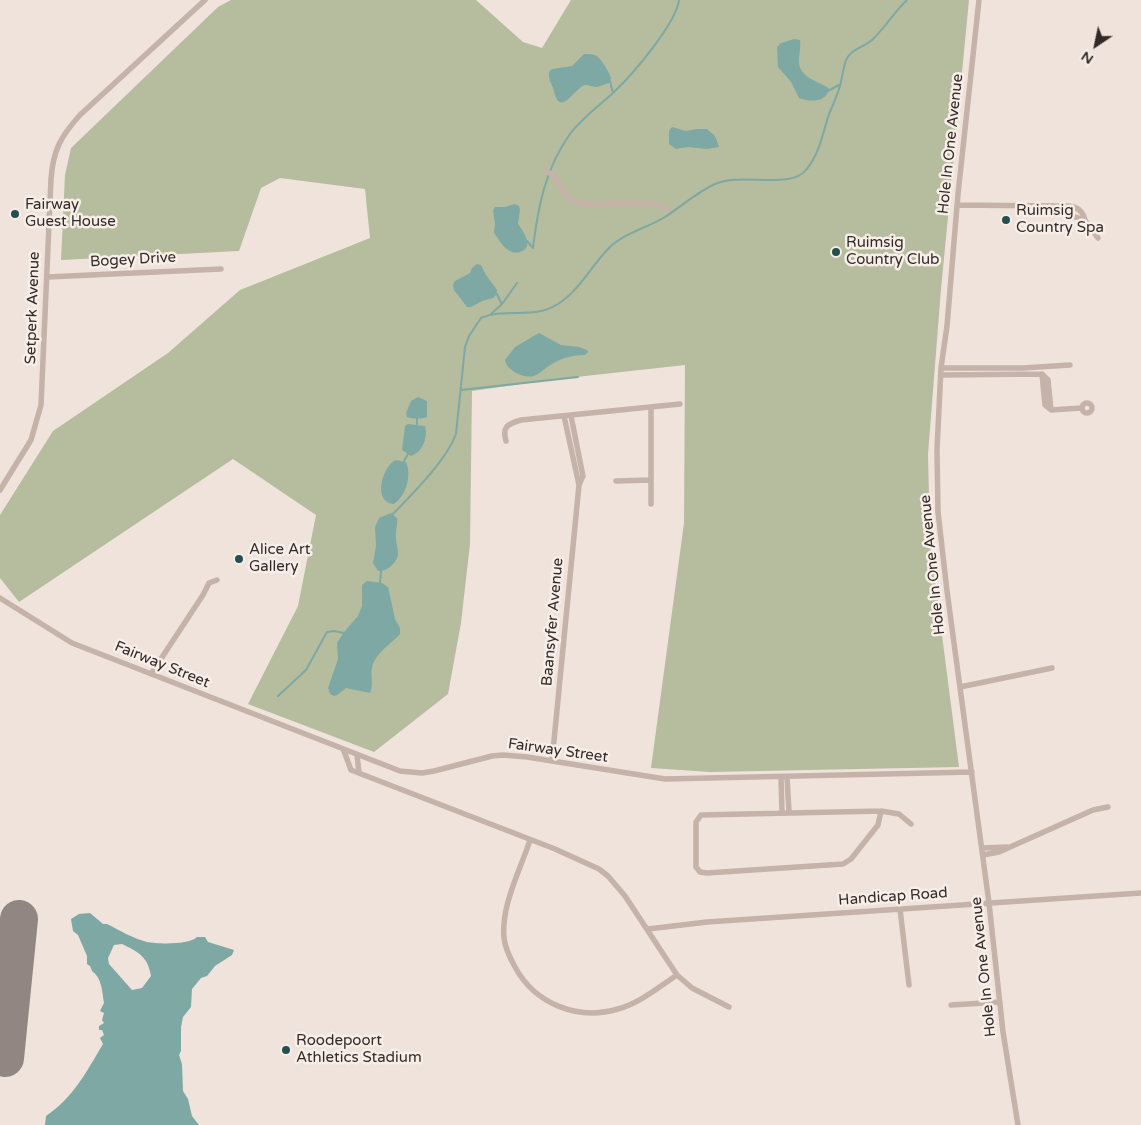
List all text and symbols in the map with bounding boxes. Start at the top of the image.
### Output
north arrow [1071,20,1121,70]
text: N [1078,48,1097,68]
street label: Hole In One Avenue [935,73,967,215]
place label: Fairway Guest House [25,196,116,231]
place label: Ruimsig Country Spa [1016,202,1104,237]
marker: Fairway Guest House [9,208,21,220]
marker: Ruimsig Country Spa [1000,214,1012,226]
place label: Ruimsig Country Club [846,234,940,269]
marker: Ruimsig Country Club [830,246,842,258]
street label: Bogey Drive [89,249,177,271]
street label: Setperk Avenue [22,251,44,365]
street label: Hole In One Avenue [917,494,949,636]
place label: Alice Art Gallery [249,541,310,576]
marker: Alice Art Gallery [233,553,245,565]
street label: Baansyfer Avenue [538,557,568,687]
street label: Fairway Street [112,638,212,692]
street label: Fairway Street [507,735,609,767]
street label: Handicap Road [838,884,948,910]
street label: Hole In One Avenue [968,896,1000,1038]
place label: Roodepoort Athletics Stadium [296,1032,422,1067]
marker: Roodepoort Athletics Stadium [280,1044,292,1056]

